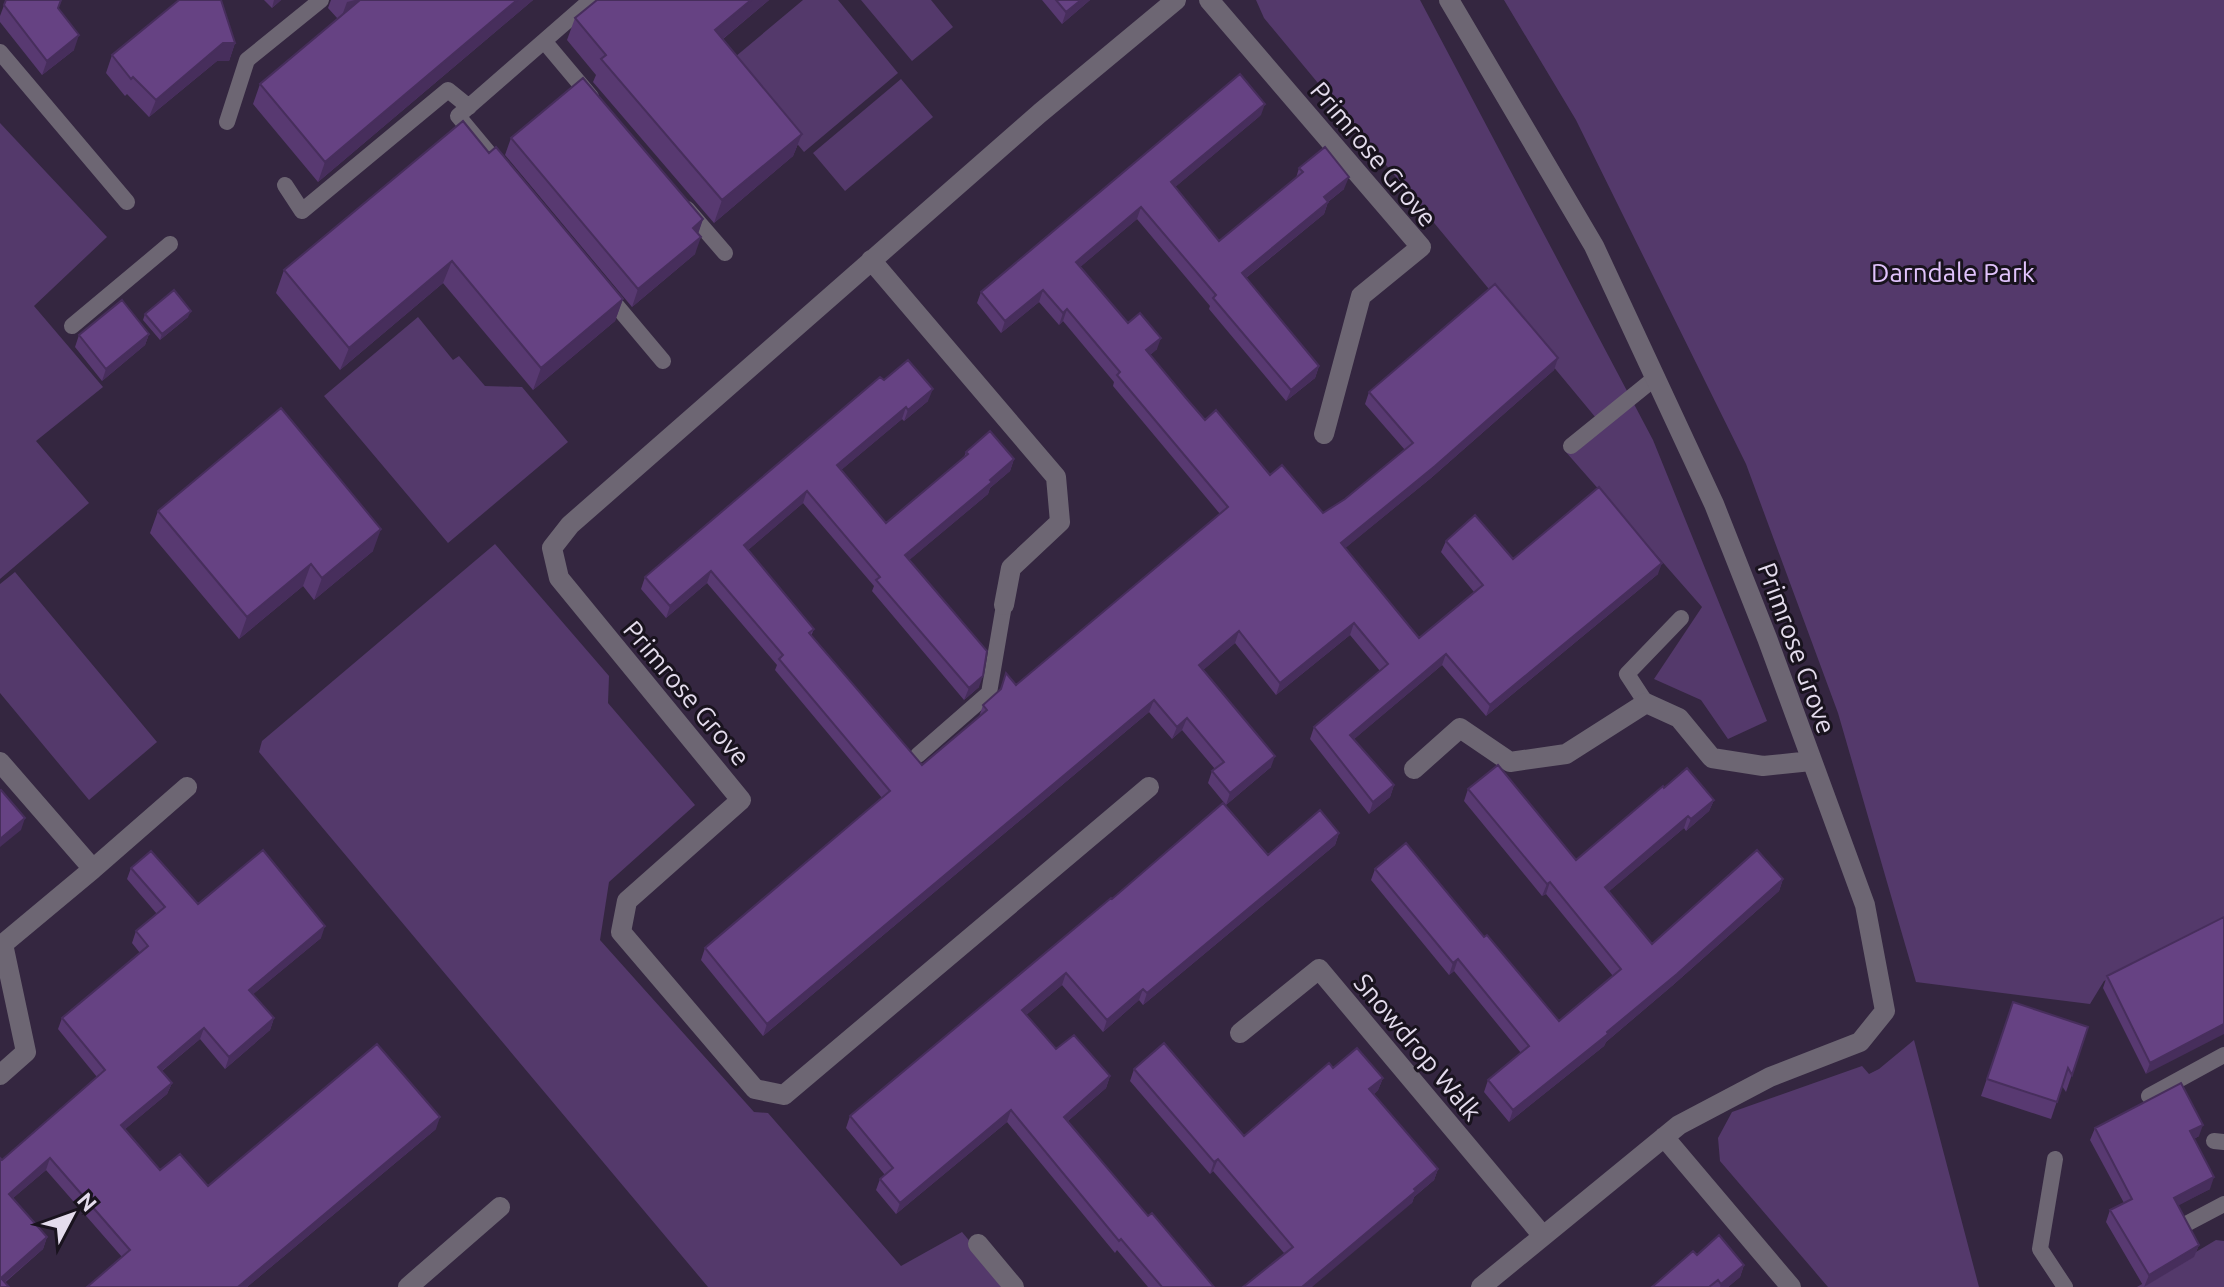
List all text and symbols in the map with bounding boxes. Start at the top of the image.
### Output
street label: Primrose Grove [1305,76,1443,232]
park label: Darndale Park [1871,258,2035,287]
street label: Primrose Grove [1753,558,1841,738]
street label: Primrose Grove [618,615,756,771]
street label: Snowdrop Walk [1348,968,1488,1126]
north arrow [32,1175,112,1255]
text: N [73,1187,102,1216]

